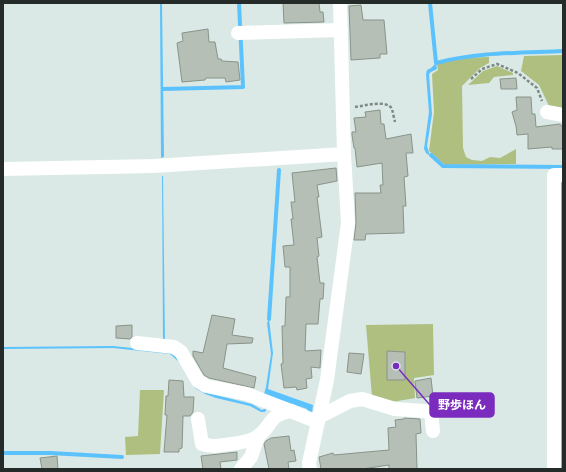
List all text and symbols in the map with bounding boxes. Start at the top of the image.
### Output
callout: 野歩ほん [430,393,494,417]
text: 野歩ほん [438,396,486,414]

